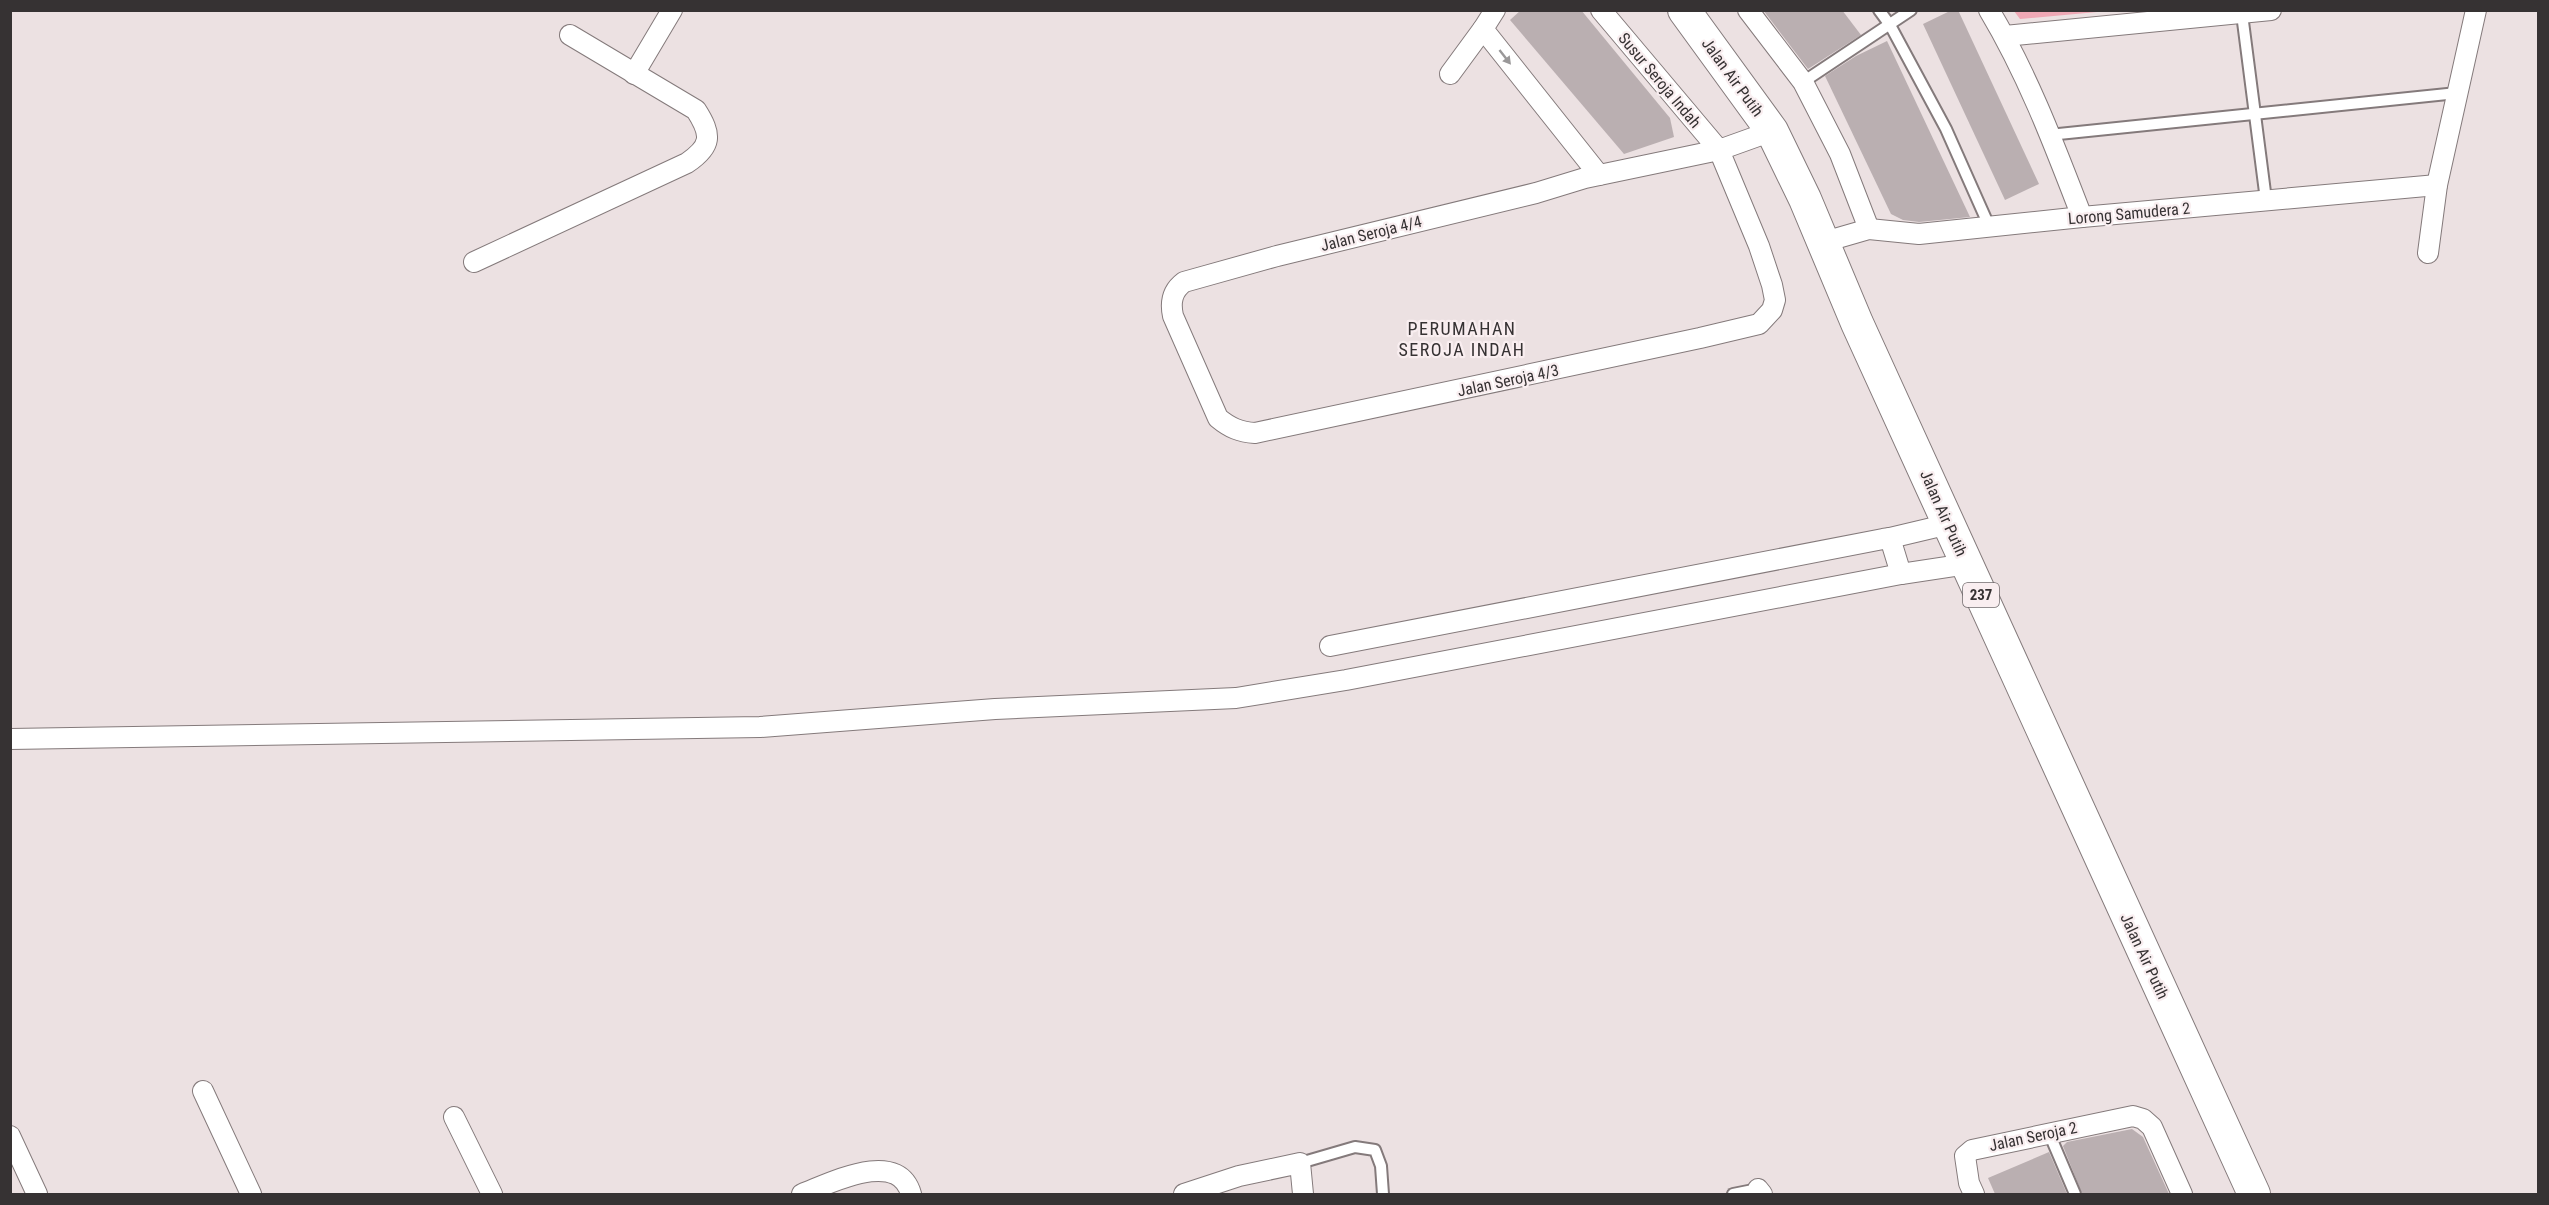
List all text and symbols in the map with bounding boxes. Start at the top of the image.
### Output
street label: Susur Seroja Indah [1614,29,1705,132]
street label: Jalan Air Putih [1698,34,1767,120]
one-way arrow [1499,49,1512,65]
street label: Lorong Samudera 2 [2067,199,2191,228]
street label: Jalan Seroja 4/4 [1319,212,1424,255]
district label: PERUMAHAN SEROJA INDAH [1399,318,1525,360]
street label: Jalan Seroja 4/3 [1456,360,1561,401]
street label: Jalan Air Putih [1916,467,1971,559]
road number: 237 [1963,583,1999,607]
street label: Jalan Air Putih [2116,910,2173,1002]
street label: Jalan Seroja 2 [1987,1118,2079,1155]

